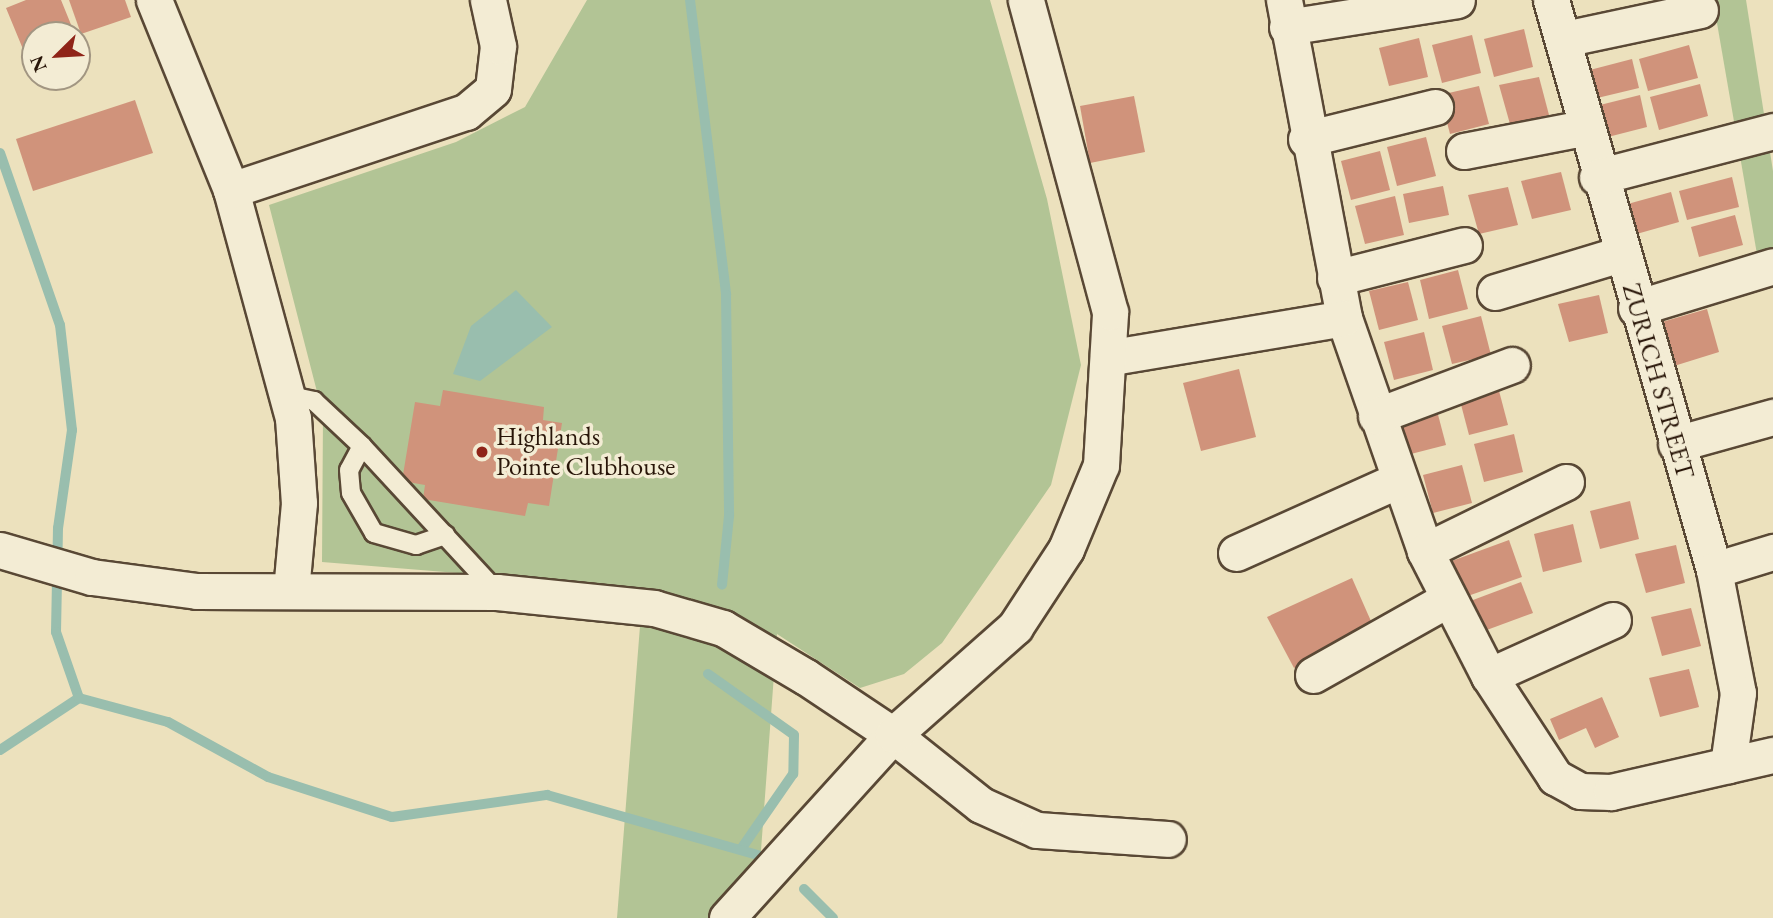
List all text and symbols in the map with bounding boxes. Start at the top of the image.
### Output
north arrow [21,21,91,91]
text: N [24,52,53,76]
street label: ZURICH STREET [1615,280,1701,482]
place label: Highlands Pointe Clubhouse [496,421,675,482]
marker: Highlands Pointe Clubhouse [474,444,490,460]

